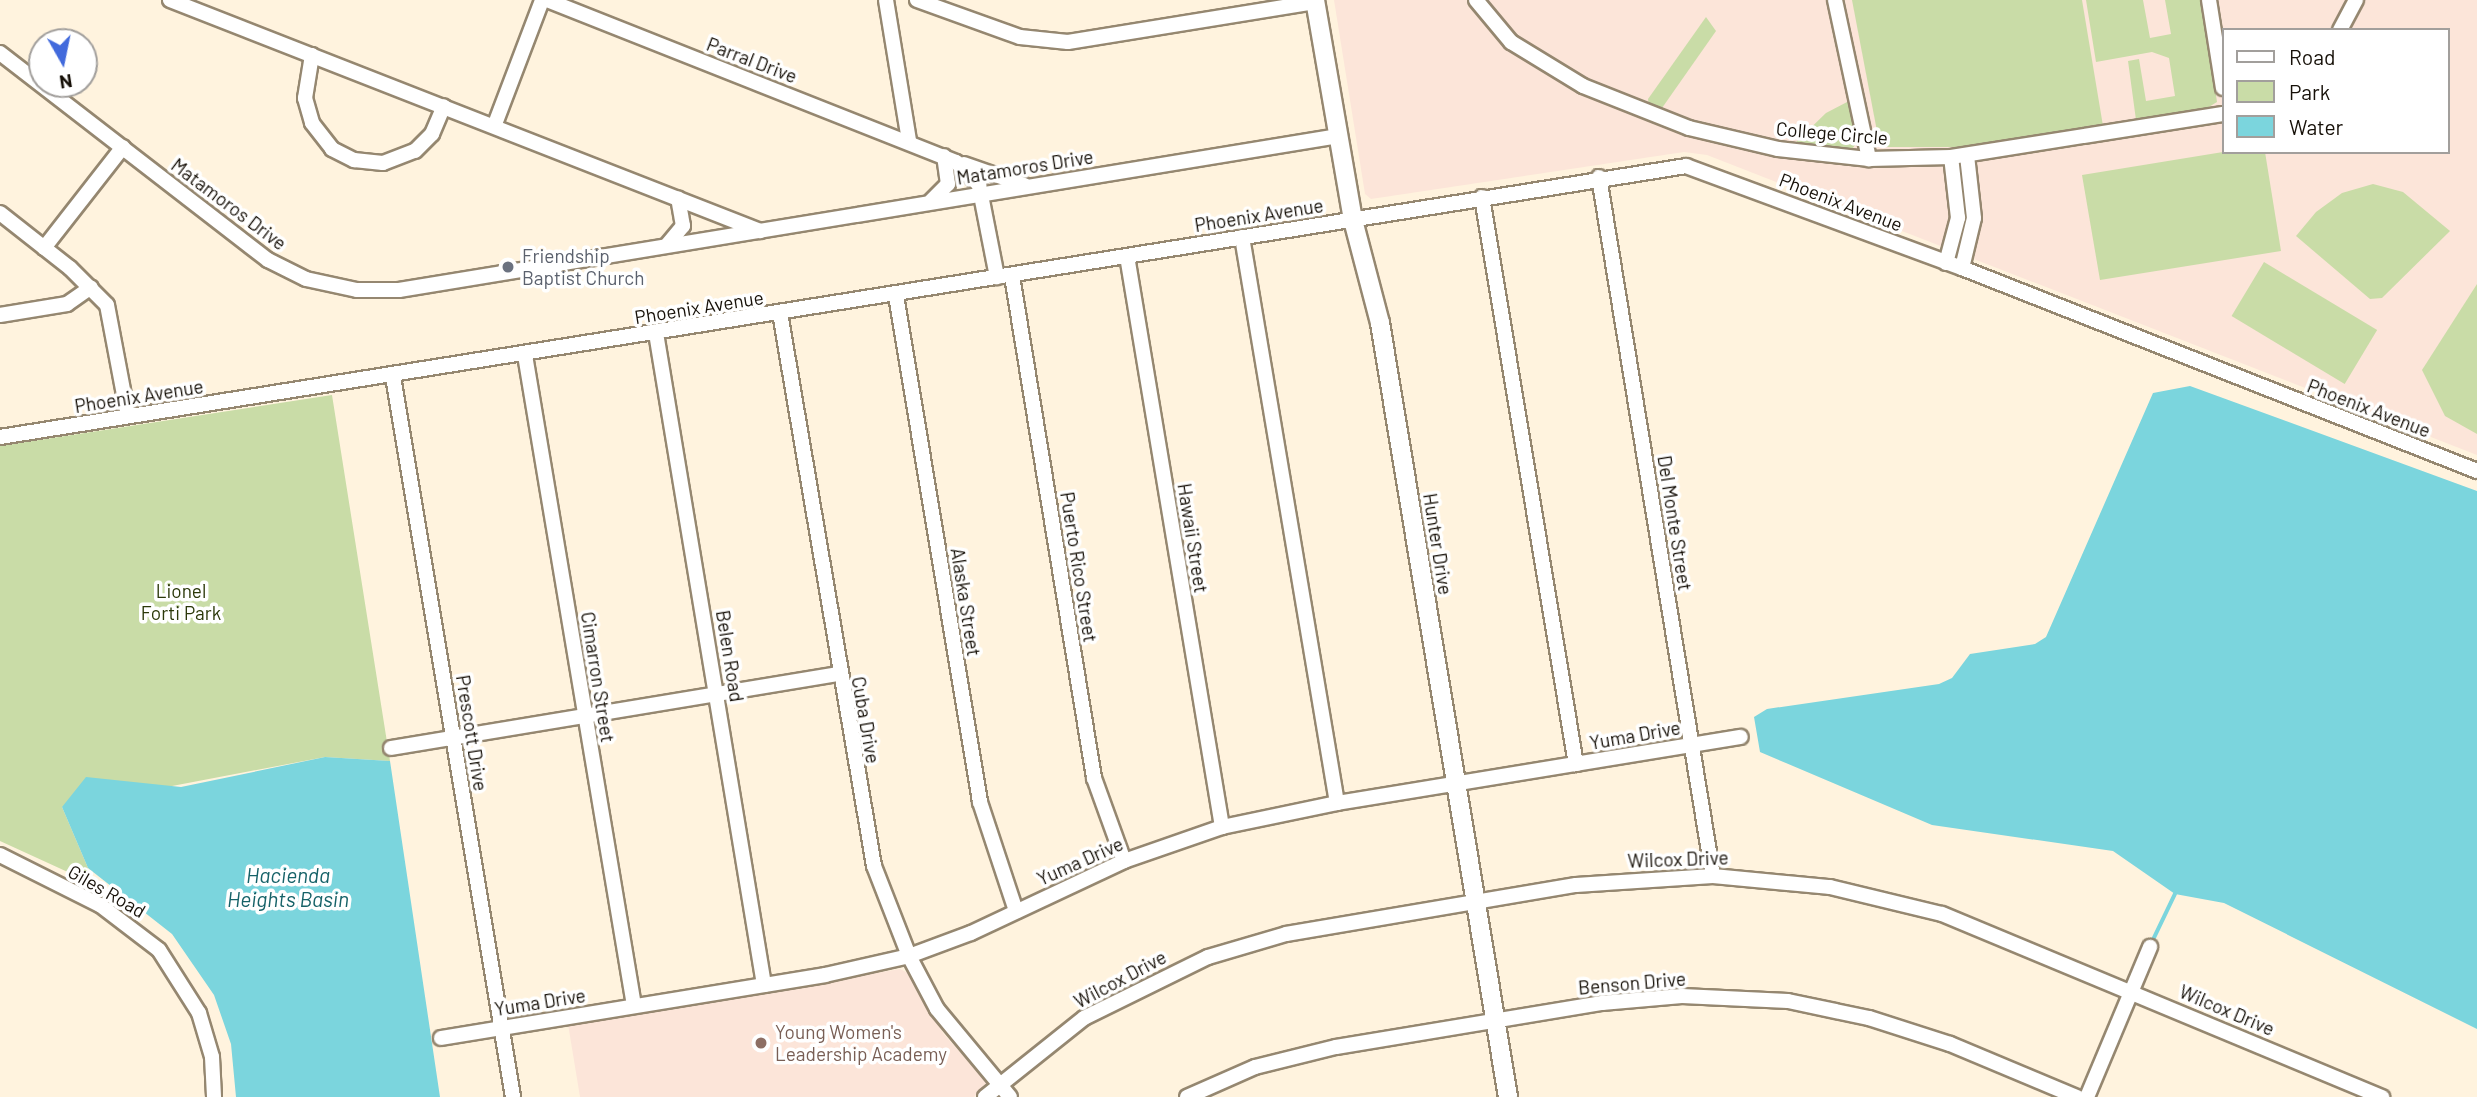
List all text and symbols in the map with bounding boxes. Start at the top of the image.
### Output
north arrow [28,28,98,98]
legend [2222,28,2449,154]
street label: Parral Drive [704,32,800,88]
text: Road [2289,44,2335,69]
text: N [58,70,74,95]
text: Park [2289,79,2330,104]
text: Water [2289,114,2343,139]
street label: College Circle [1775,117,1889,149]
street label: Matamoros Drive [955,145,1095,189]
street label: Matamoros Drive [167,153,291,255]
street label: Phoenix Avenue [1776,168,1906,236]
street label: Phoenix Avenue [1193,194,1325,236]
place label: Friendship Baptist Church [522,245,644,289]
marker: Friendship Baptist Church [500,259,516,275]
street label: Phoenix Avenue [633,286,765,328]
street label: Phoenix Avenue [2304,374,2434,442]
street label: Phoenix Avenue [73,375,205,417]
street label: Del Monte Street [1653,454,1697,592]
street label: Hawaii Street [1173,482,1213,594]
street label: Puerto Rico Street [1056,490,1102,644]
street label: Hunter Drive [1419,492,1457,596]
street label: Alaska Street [946,546,986,658]
park label: Lionel Forti Park [141,580,221,624]
street label: Belen Road [711,608,749,704]
street label: Cimarron Street [576,610,620,744]
street label: Prescott Drive [452,673,492,793]
street label: Cuba Drive [847,675,885,765]
street label: Yuma Drive [1588,716,1682,754]
street label: Yuma Drive [1033,832,1127,890]
street label: Wilcox Drive [1627,846,1729,872]
street label: Giles Road [64,860,150,922]
water label: Hacienda Heights Basin [227,862,349,912]
street label: Wilcox Drive [1070,945,1170,1013]
street label: Benson Drive [1577,967,1687,999]
street label: Wilcox Drive [2176,980,2278,1040]
street label: Yuma Drive [493,984,587,1020]
place label: Young Women's Leadership Academy [775,1021,947,1065]
marker: Young Women's Leadership Academy [753,1035,769,1051]

